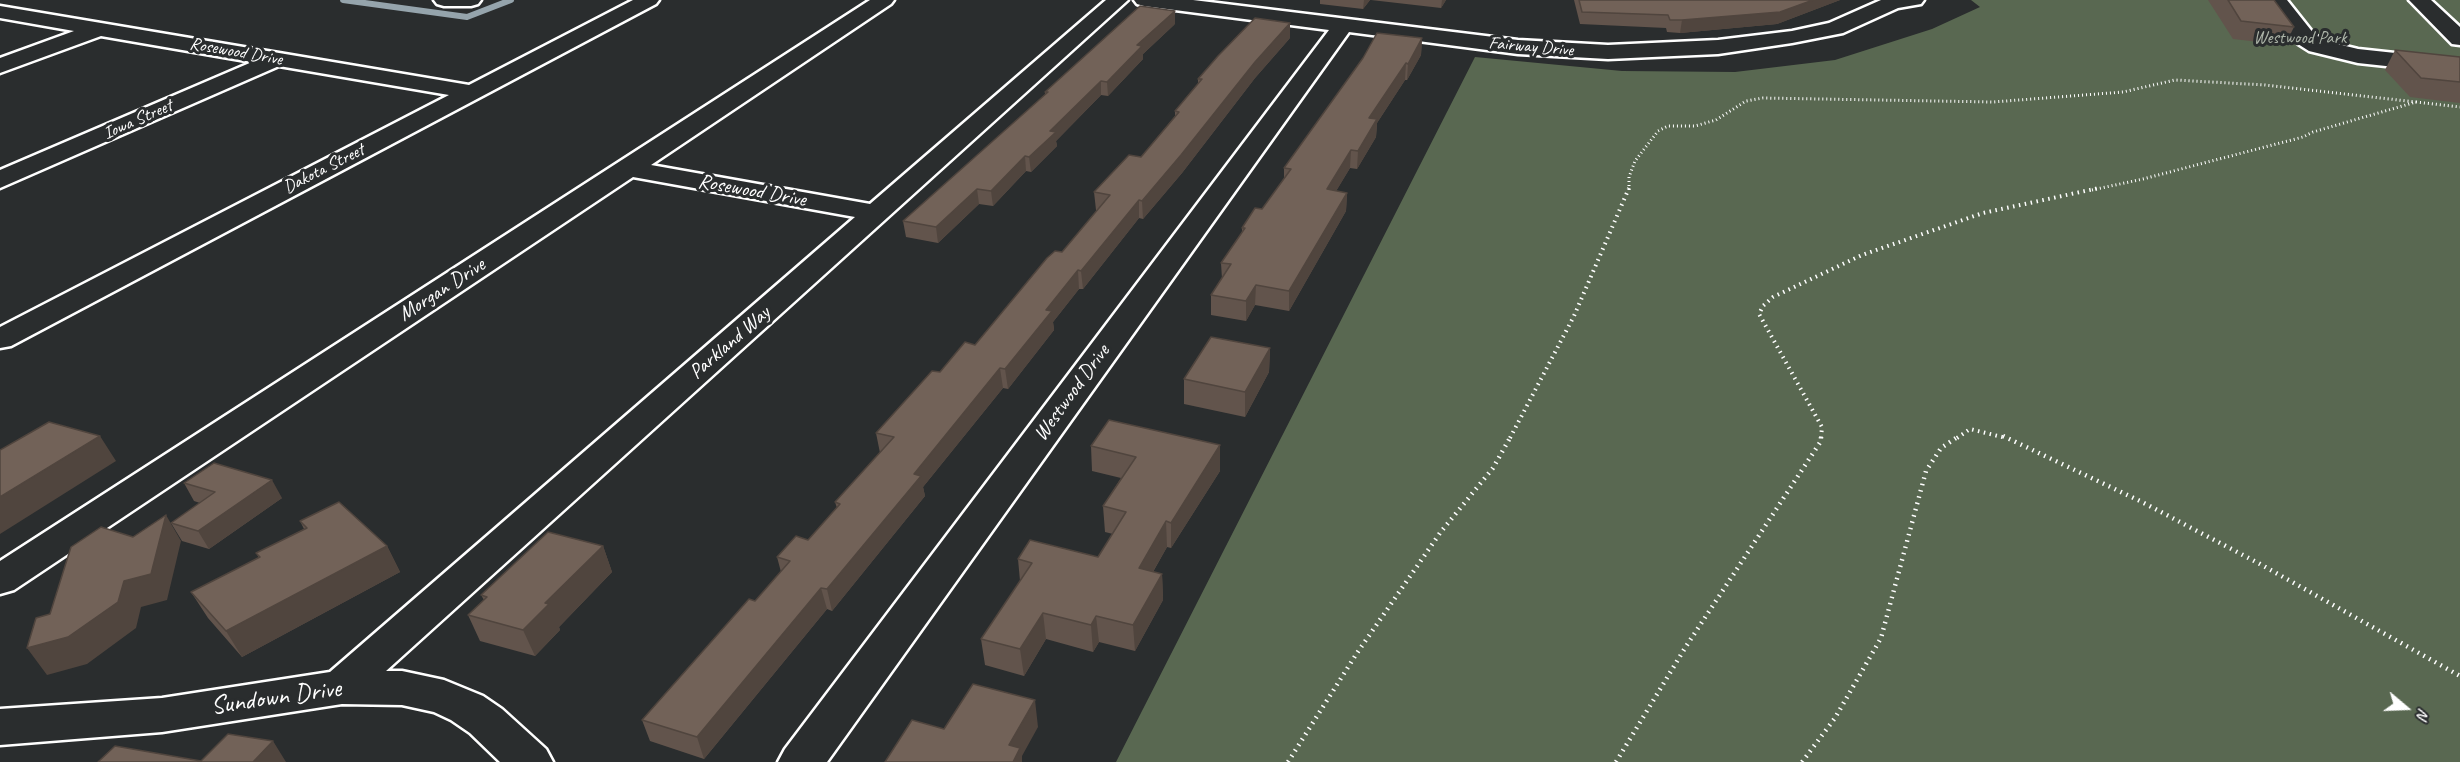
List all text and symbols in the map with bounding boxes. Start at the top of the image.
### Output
park label: Westwood Park [2253,27,2347,49]
street label: Rosewood Drive [188,33,284,71]
street label: Fairway Drive [1488,33,1574,61]
street label: Iowa Street [100,95,176,145]
street label: Dakota Street [280,139,368,199]
street label: Rosewood Drive [696,169,808,213]
street label: Morgan Drive [394,253,490,327]
street label: Parkland Way [684,301,776,385]
street label: Westwood Drive [1029,340,1115,446]
street label: Sundown Drive [209,673,343,723]
north arrow [2376,678,2436,738]
text: N [2412,706,2434,722]

